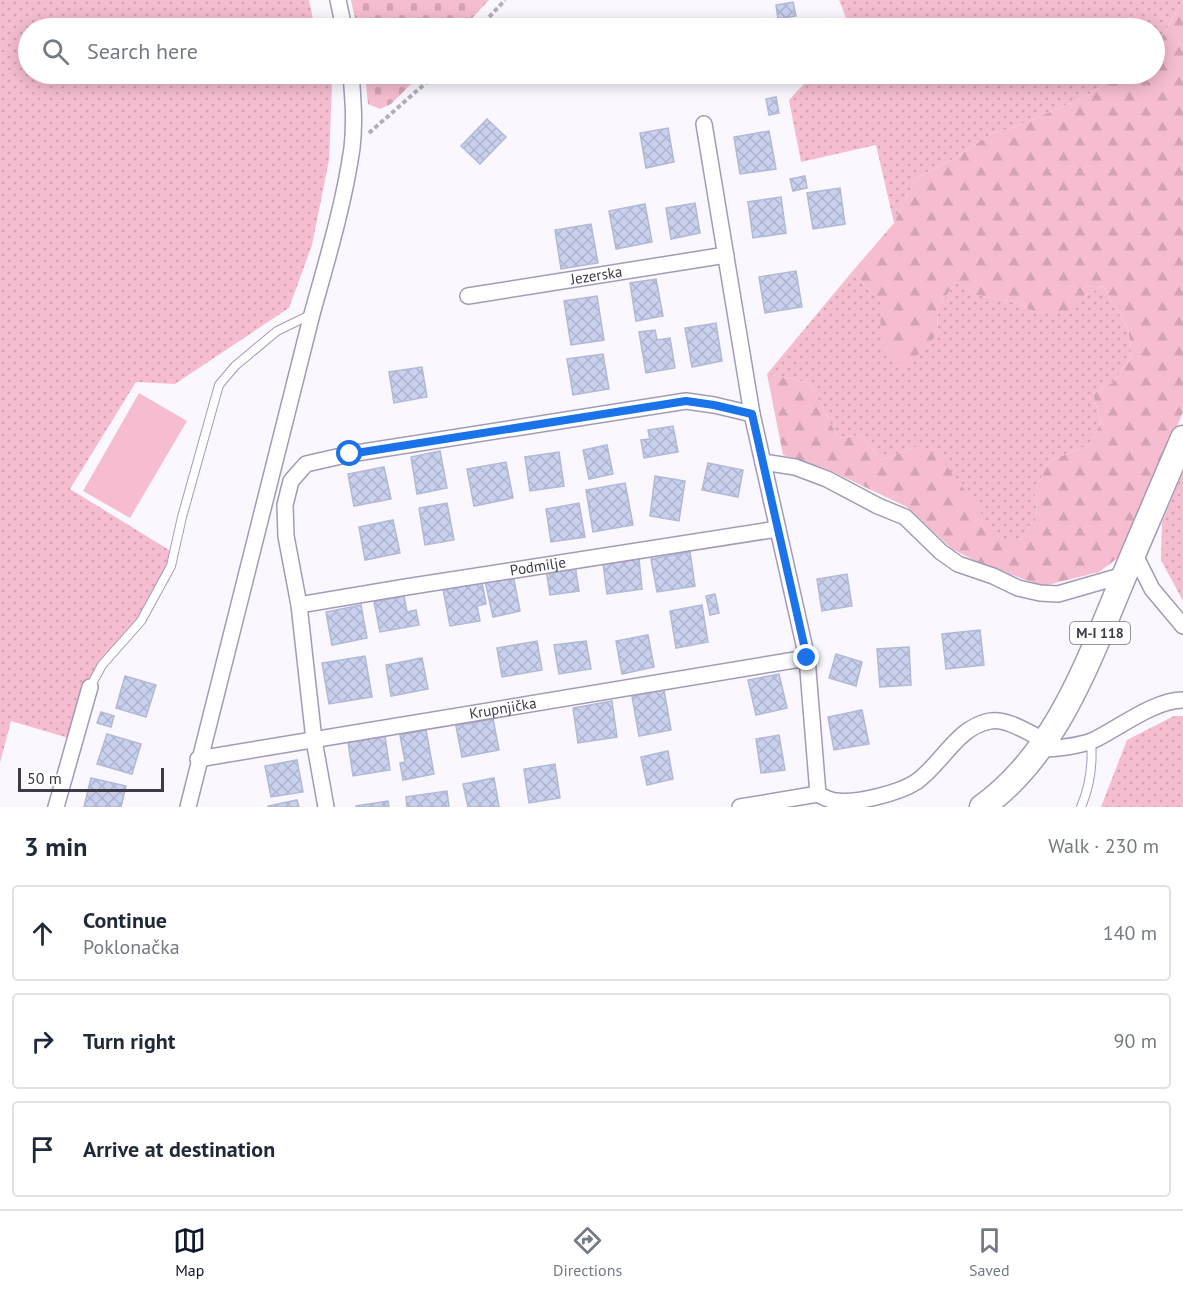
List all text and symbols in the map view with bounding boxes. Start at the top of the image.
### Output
search box [18,18,1165,84]
icon: search [39,35,72,68]
text: Search here [87,37,198,65]
street label: Jezerska [568,262,623,289]
route start [336,440,362,466]
street label: Podmilje [509,552,567,580]
road number: M-I 118 [1070,622,1130,644]
route end [793,644,819,670]
street label: Krupnjička [468,693,538,723]
scale bar [18,765,164,792]
text: 50 m [27,768,62,788]
text: 3 min [24,830,87,863]
text: Walk · 230 m [1048,833,1159,859]
text: Continue [83,906,167,934]
icon: ahead [26,917,59,950]
text: 140 m [1103,920,1157,946]
text: Poklonačka [83,934,180,960]
icon: right [26,1025,59,1058]
text: Turn right [83,1027,175,1055]
text: 90 m [1114,1028,1157,1054]
icon: arrive [26,1133,59,1166]
text: Arrive at destination [83,1135,275,1163]
tab: Map [173,1224,206,1280]
tab: Directions [553,1224,622,1280]
tab: Saved [969,1224,1010,1280]

